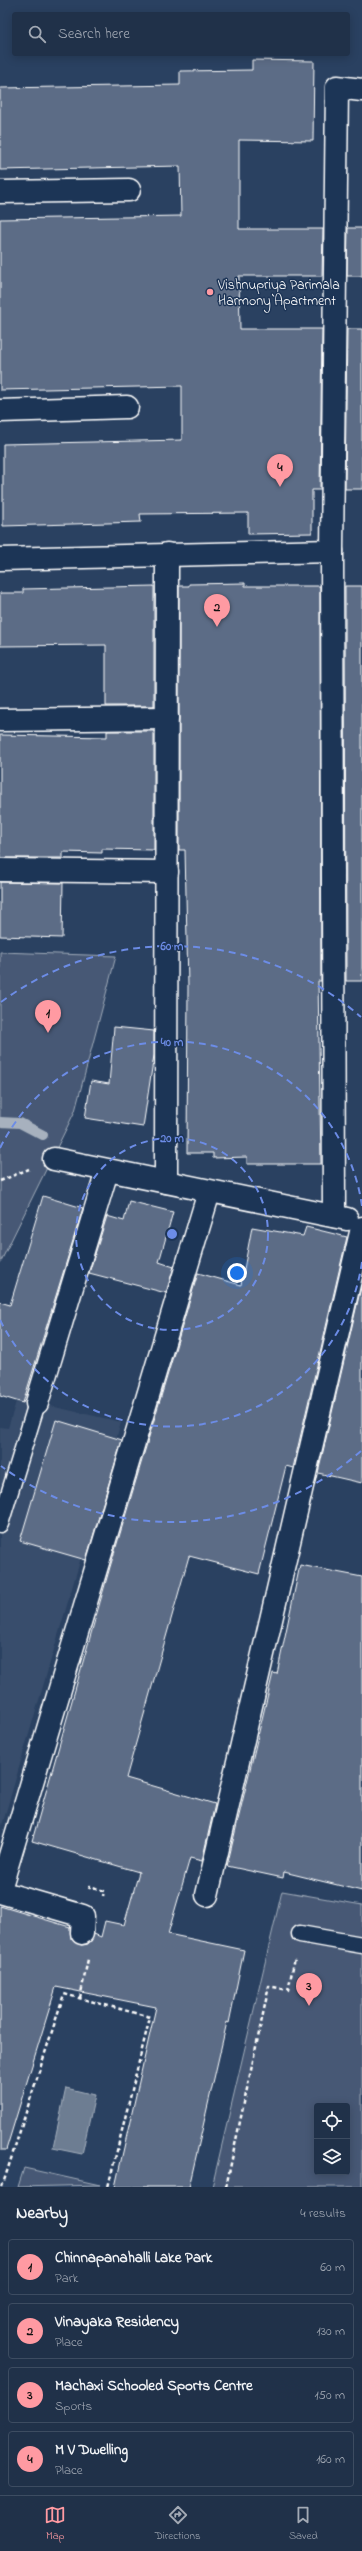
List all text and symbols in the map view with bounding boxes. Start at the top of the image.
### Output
search box [12,12,350,56]
icon: search [26,23,48,45]
text: Search here [58,23,130,45]
place label: Vishnupriya Parimala Harmony Apartment [217,275,340,313]
marker: Vishnupriya Parimala Harmony Apartment [205,287,215,297]
pin: 4 [267,454,293,487]
pin: 2 [204,594,230,627]
text: 60 m [160,938,184,956]
pin: 1 [35,1000,61,1033]
text: 40 m [160,1034,184,1052]
text: 20 m [159,1130,184,1148]
centre of rings [165,1227,179,1241]
your location [227,1263,247,1283]
pin: 3 [296,1973,322,2006]
map controls [314,2103,350,2175]
button: locate [314,2103,350,2139]
button: layers [314,2139,350,2175]
text: Nearby [16,2201,68,2226]
text: 4 results [300,2204,346,2223]
text: Chinnapanahalli Lake Park [55,2247,212,2269]
text: 1 [28,2258,32,2277]
text: 60 m [320,2258,345,2277]
text: Park [55,2269,79,2288]
text: Vinayaka Residency [55,2311,179,2333]
text: 2 [27,2322,33,2341]
text: 130 m [317,2322,345,2341]
text: Place [55,2333,83,2352]
text: Machaxi Schooled Sports Centre [55,2375,253,2397]
text: 3 [27,2386,33,2405]
text: 150 m [314,2386,345,2405]
text: Sports [55,2397,92,2416]
text: M V Dwelling [55,2439,128,2461]
text: 4 [27,2450,33,2469]
text: 160 m [316,2450,345,2469]
text: Place [55,2461,83,2480]
tab: Map [44,2504,66,2544]
tab: Directions [155,2504,201,2544]
tab: Saved [289,2504,318,2544]

